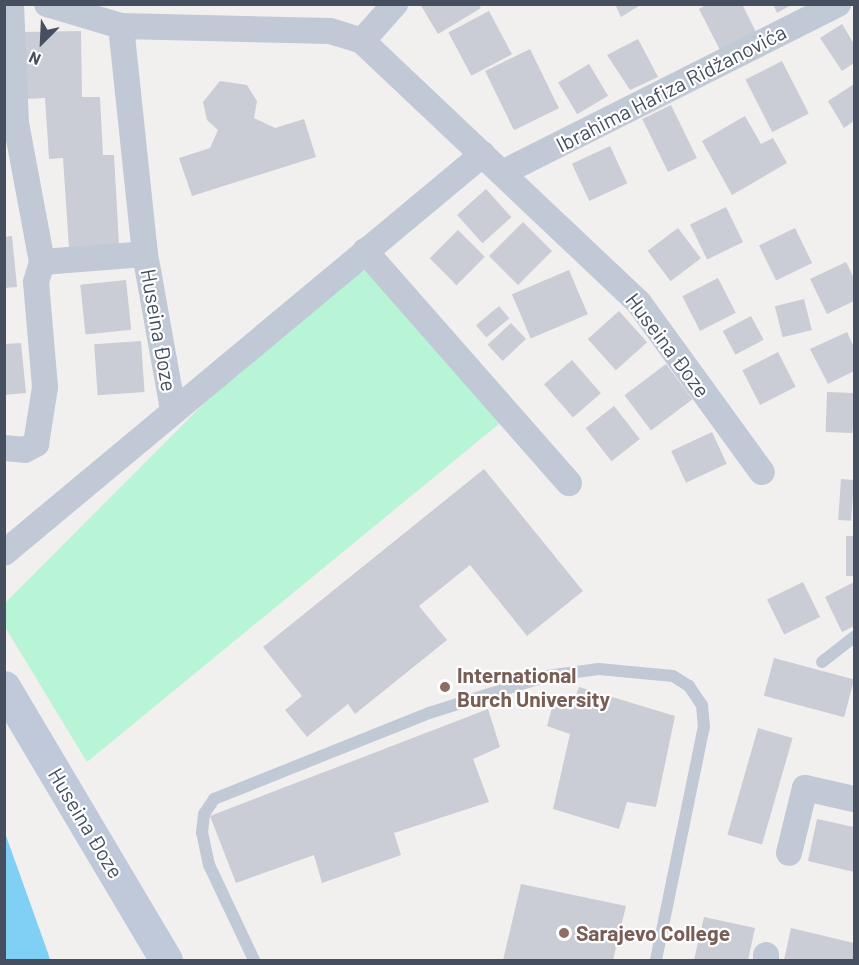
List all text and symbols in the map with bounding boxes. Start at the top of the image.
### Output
north arrow [12,12,72,72]
street label: Ibrahima Hafiza Ridžanovića [552,19,790,157]
text: N [26,48,43,70]
street label: Huseina Đoze [136,267,182,393]
street label: Huseina Đoze [621,288,715,402]
place label: International Burch University [457,662,610,712]
marker: International Burch University [438,680,452,694]
street label: Huseina Đoze [43,763,129,883]
place label: Sarajevo College [576,920,730,946]
marker: Sarajevo College [557,926,571,940]

